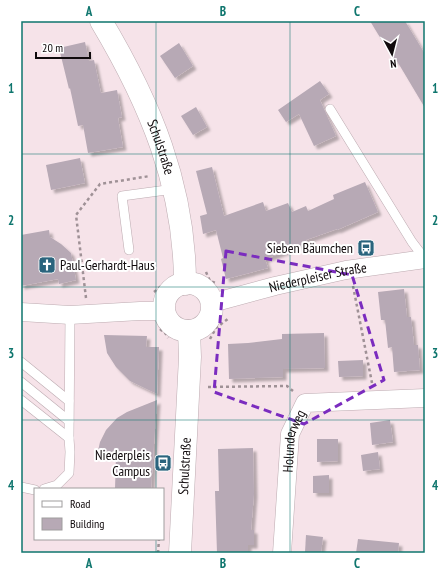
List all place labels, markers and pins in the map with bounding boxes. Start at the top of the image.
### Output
bus stop icon: Sieben Bäumchen [356,238,376,258]
place label: Sieben Bäumchen [267,239,353,257]
church icon: Paul-Gerhardt-Haus [37,255,57,275]
place label: Paul-Gerhardt-Haus [60,256,155,274]
place label: Niederpleis Campus [95,446,150,480]
bus stop icon: Niederpleis Campus [153,453,173,473]

